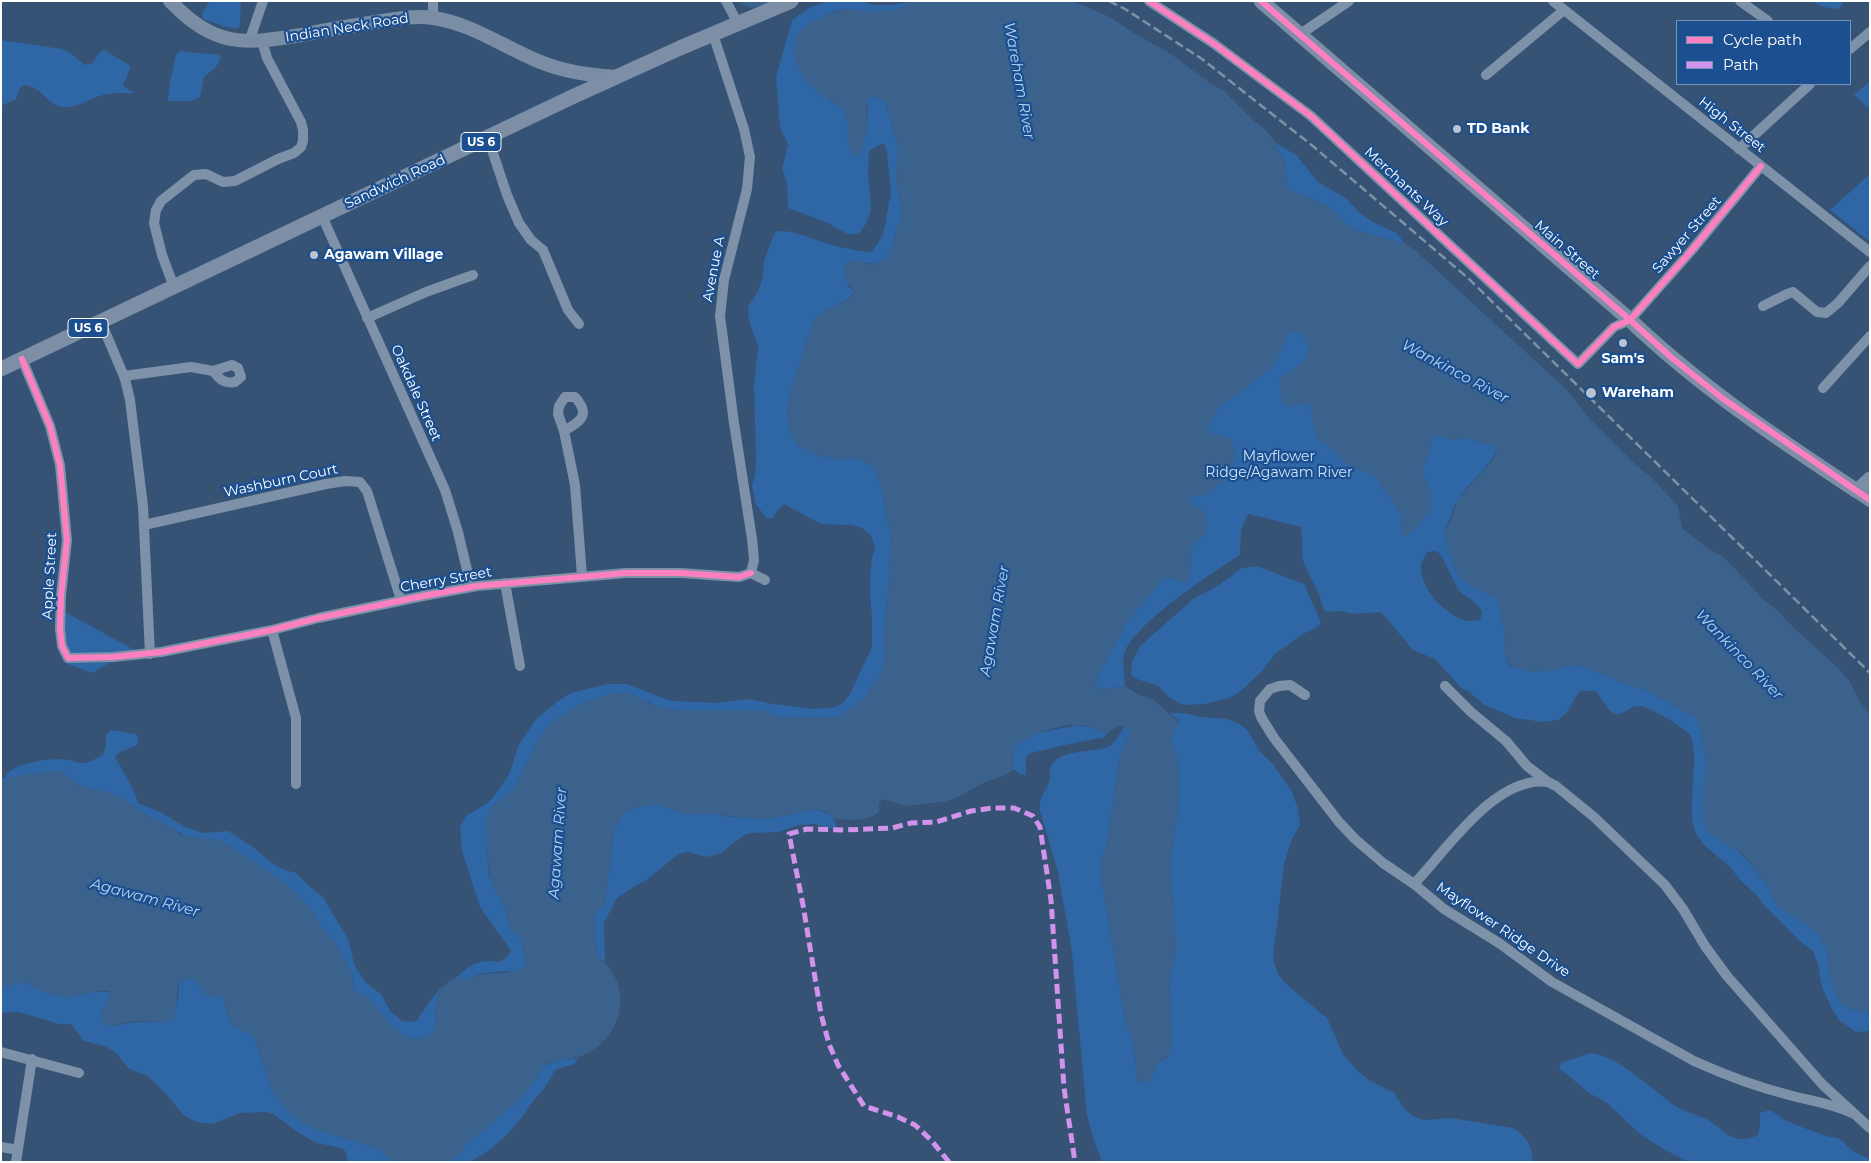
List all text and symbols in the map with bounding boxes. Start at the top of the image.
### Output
street label: Indian Neck Road [284,10,410,46]
legend [1676,20,1851,85]
water label: Wareham River [1000,21,1038,141]
text: Cycle path [1723,30,1802,49]
text: Path [1723,55,1759,74]
street label: High Street [1695,94,1769,156]
place label: TD Bank [1467,121,1529,137]
marker: TD Bank [1451,123,1463,135]
road number: US 6 [461,132,501,152]
street label: Merchants Way [1360,144,1452,230]
street label: Sandwich Road [342,151,448,213]
street label: Sawyer Street [1649,193,1725,277]
street label: Main Street [1531,217,1603,283]
street label: Avenue A [699,235,729,303]
place label: Agawam Village [324,247,443,263]
marker: Agawam Village [308,249,320,261]
road number: US 6 [68,318,108,338]
water label: Wankinco River [1398,336,1512,408]
marker: Sam's [1617,337,1629,349]
street label: Oakdale Street [387,342,445,444]
place label: Sam's [1602,351,1644,367]
place label: Wareham [1602,385,1674,401]
marker: Wareham [1584,386,1598,400]
park label: Mayflower Ridge/Agawam River [1205,449,1353,482]
street label: Washburn Court [222,461,340,501]
street label: Apple Street [39,532,61,620]
street label: Cherry Street [399,564,493,596]
water label: Agawam River [976,564,1014,678]
water label: Wankinco River [1691,606,1787,704]
water label: Agawam River [545,787,571,899]
water label: Agawam River [89,875,201,921]
street label: Mayflower Ridge Drive [1433,879,1573,981]

